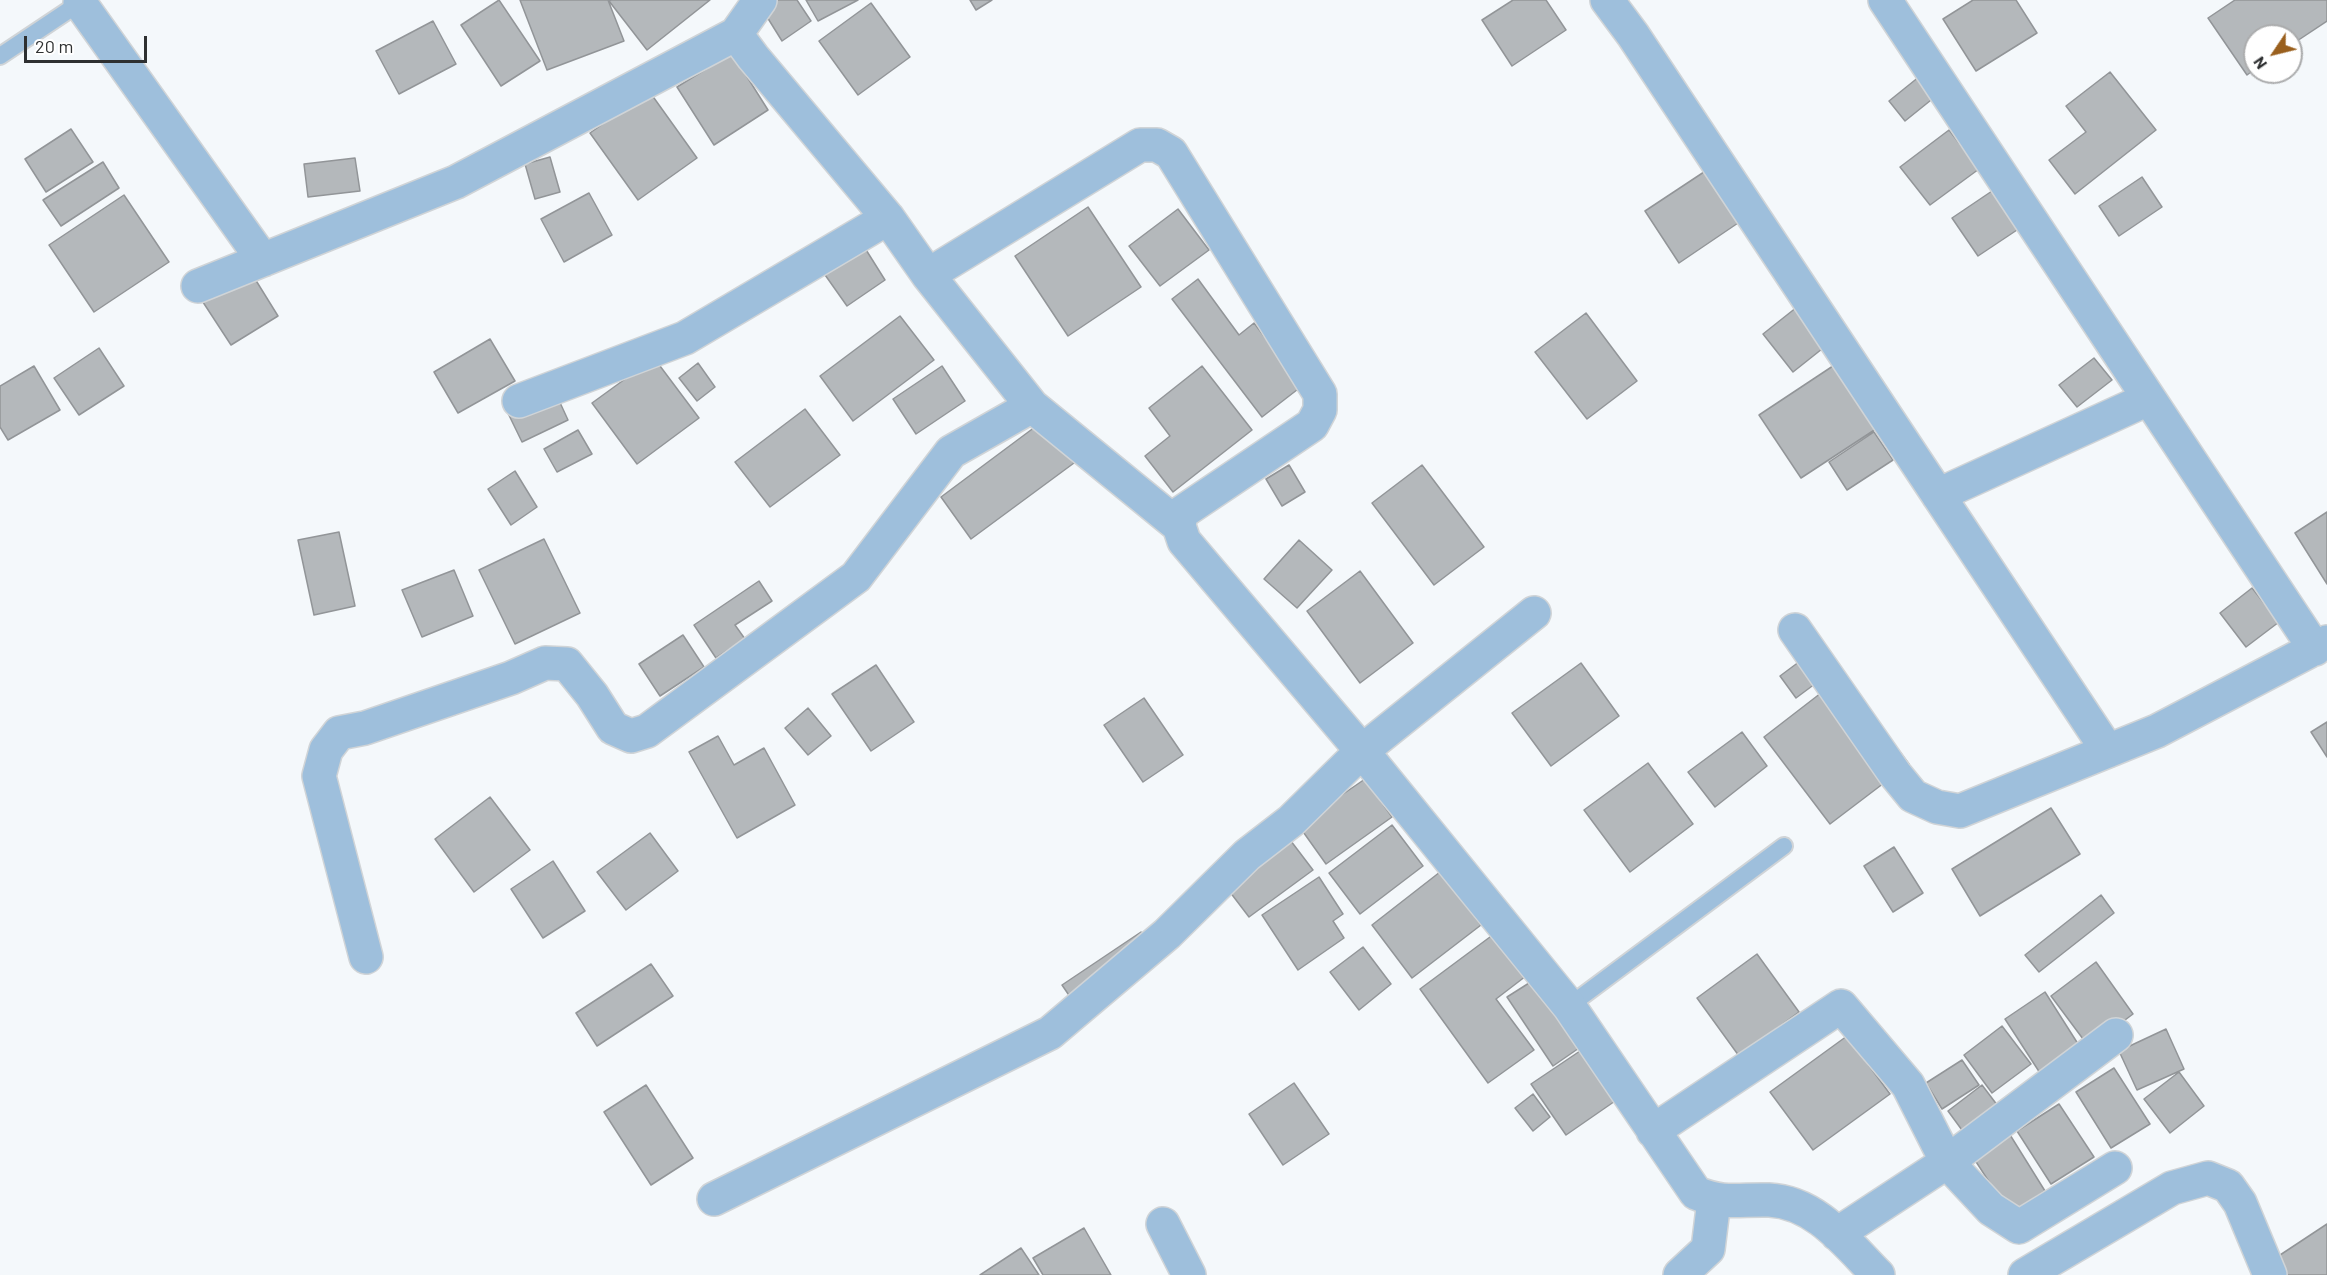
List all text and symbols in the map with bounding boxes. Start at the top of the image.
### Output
scale bar [27,24,150,62]
north arrow [2243,24,2303,84]
text: 20 m [35,35,73,57]
text: N [2249,54,2270,73]

